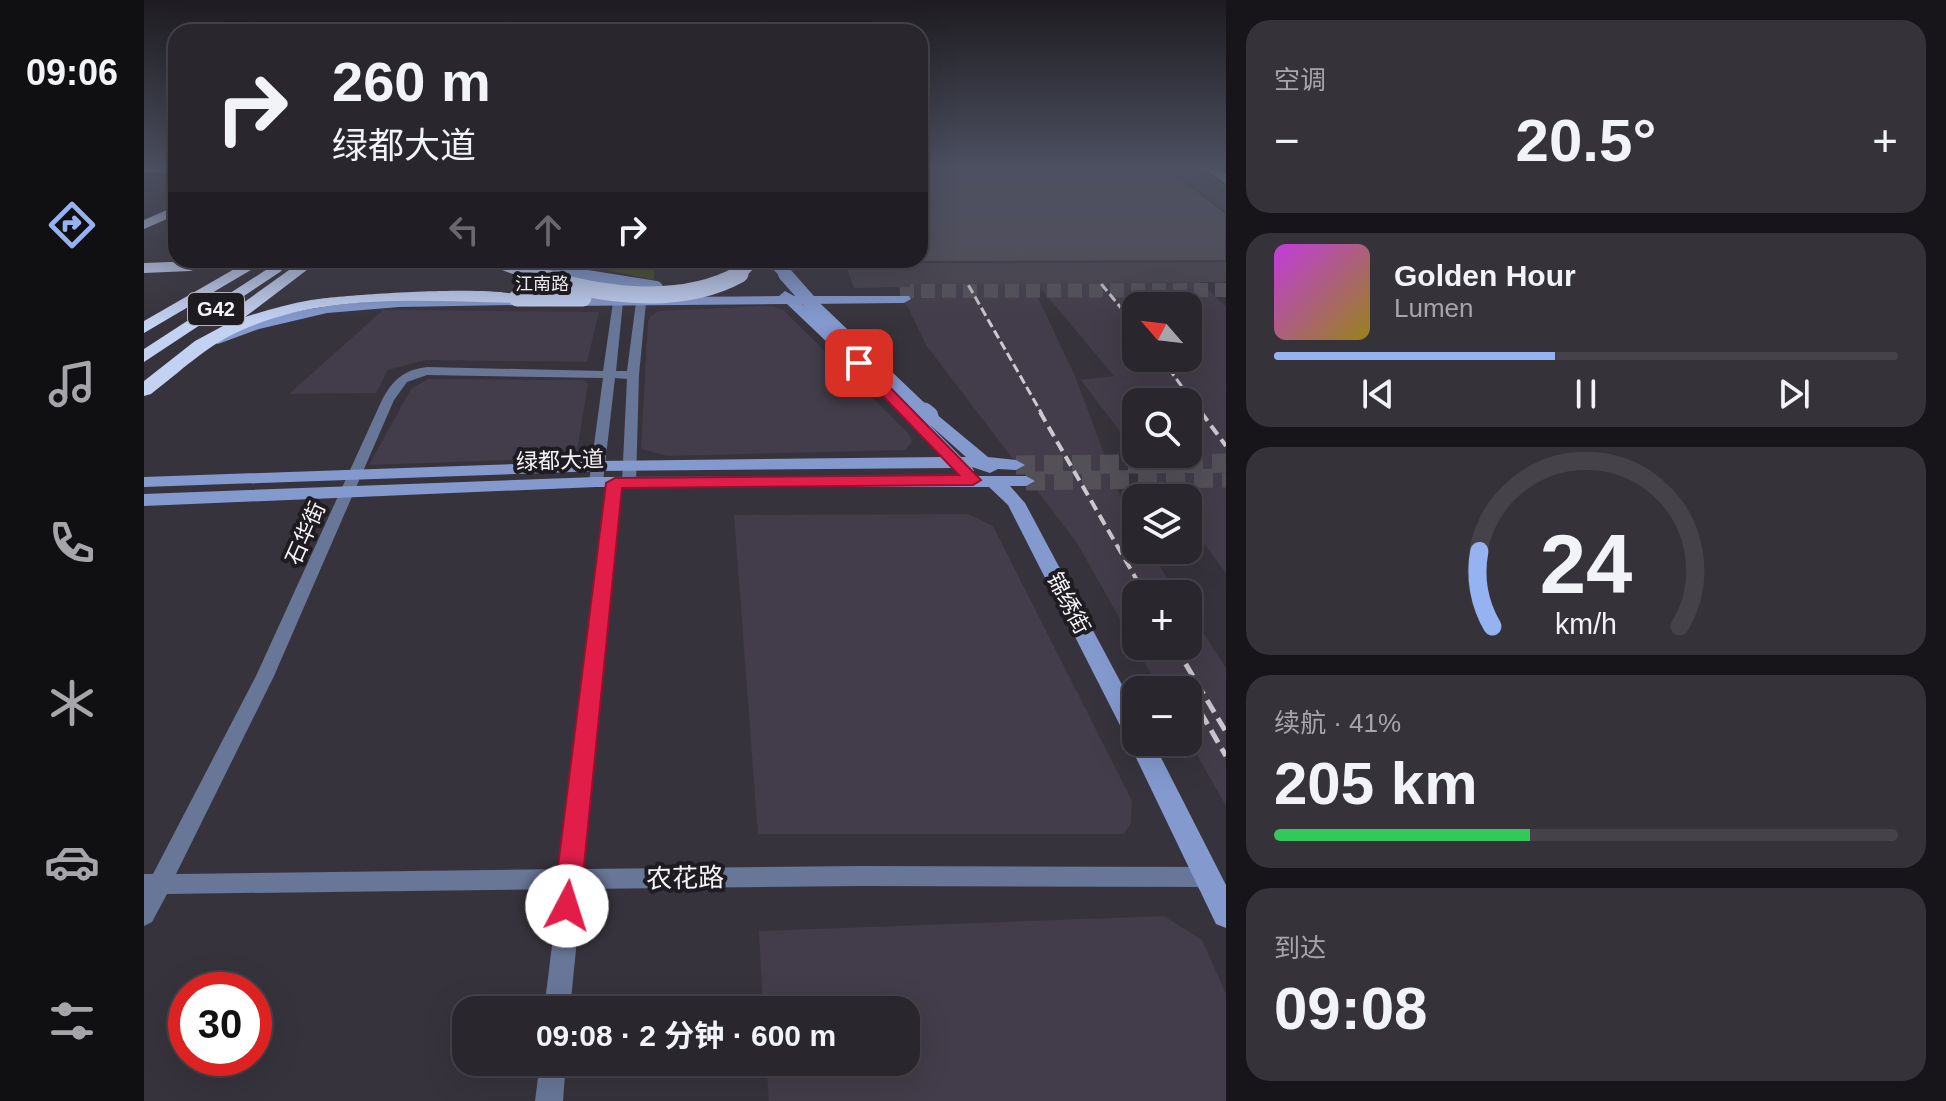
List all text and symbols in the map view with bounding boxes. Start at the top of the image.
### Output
text: 260 m [332,50,491,113]
text: 09:06 [26,52,118,93]
icon: right [200,56,304,160]
text: 空调 [1274,65,1326,95]
text: 20.5° [1516,107,1656,174]
text: − [1274,116,1300,165]
text: + [1872,116,1898,165]
text: 绿都大道 [332,125,476,166]
icon: directions [44,197,100,253]
icon: left [442,208,486,252]
icon: ahead [526,208,570,252]
icon: right [610,208,654,252]
text: Golden Hour [1394,259,1576,292]
street label: 江南路 [515,274,569,294]
north arrow [1122,292,1202,372]
map controls [1122,292,1202,756]
road number: G42 [188,293,244,325]
text: Lumen [1394,293,1474,323]
pin [825,329,893,397]
icon: arrive [837,341,881,385]
icon: music [44,356,100,412]
icon: previous [1356,372,1400,416]
icon: pause [1564,372,1608,416]
icon: next [1772,372,1816,416]
button: search [1122,388,1202,468]
street label: 绿都大道 [516,446,604,475]
button: layers [1122,484,1202,564]
street label: 石华街 [281,498,330,568]
icon: phone [44,515,100,571]
text: 24 [1540,517,1632,610]
street label: 锦绣街 [1042,568,1095,638]
button: + [1122,580,1202,660]
text: km/h [1555,608,1617,640]
icon: climate [44,675,100,731]
button: − [1122,676,1202,756]
text: 续航 · 41% [1274,708,1401,738]
text: 205 km [1274,750,1478,817]
icon: car [44,834,100,890]
street label: 农花路 [646,862,724,894]
position arrow [525,864,609,948]
text: 到达 [1274,933,1326,963]
speed limit sign: 30 [168,972,272,1076]
text: 09:08 [1274,975,1427,1042]
icon: filters [44,993,100,1049]
text: 09:08 · 2 分钟 · 600 m [536,1019,836,1052]

